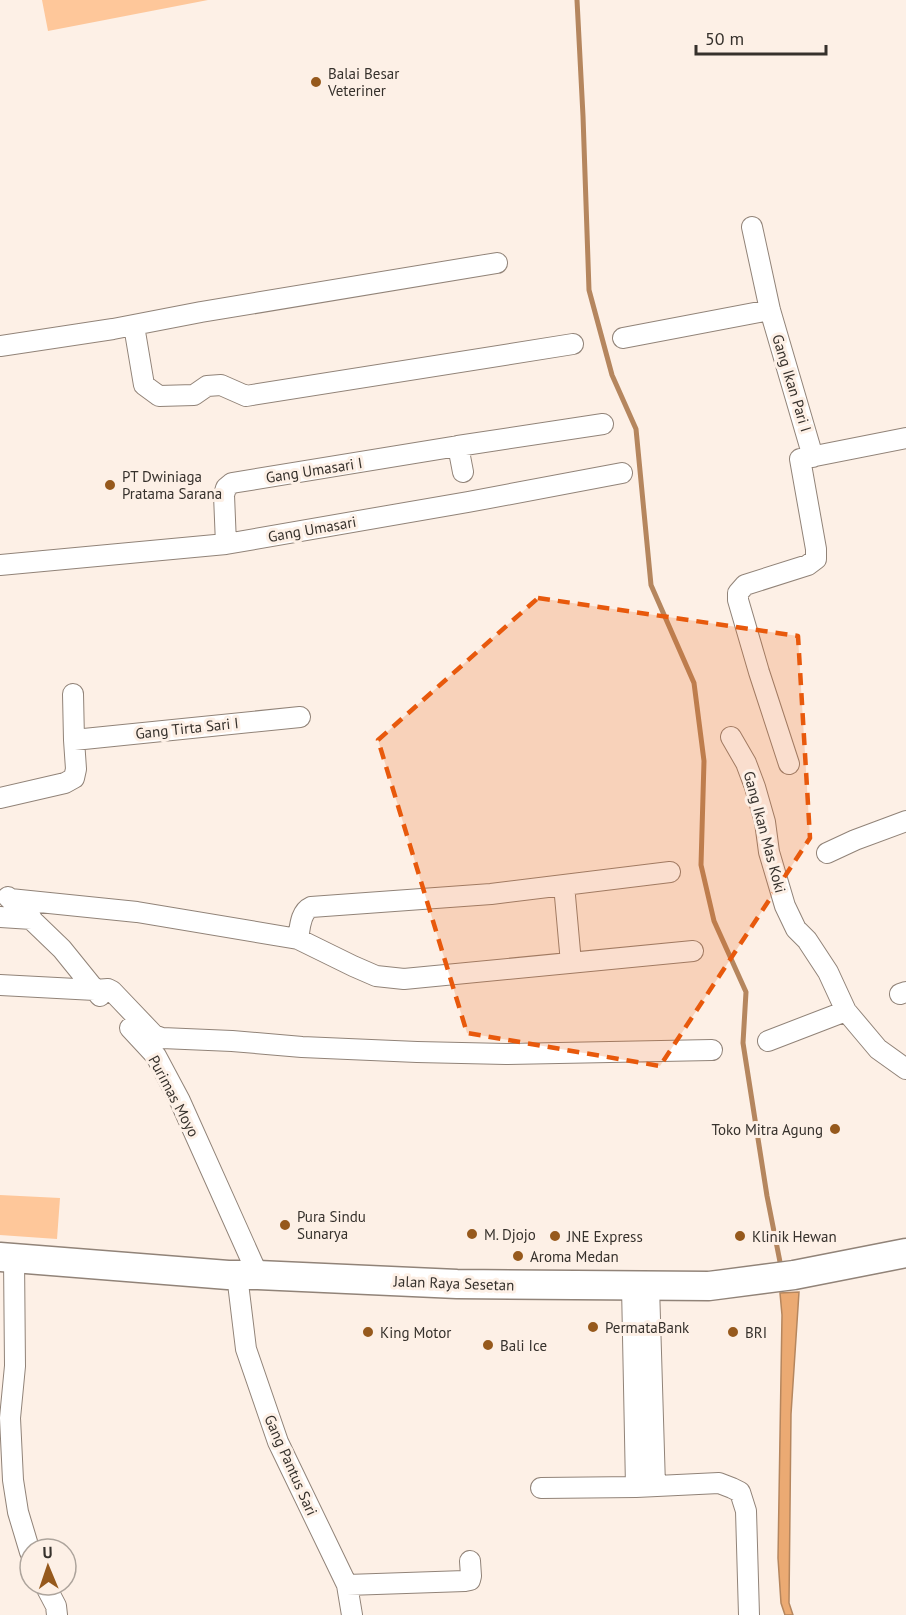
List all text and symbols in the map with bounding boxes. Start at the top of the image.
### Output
scale bar [696,18,826,56]
text: 50 m [705,27,744,50]
place label: Balai Besar Veteriner [327,64,399,100]
marker: Balai Besar Veteriner [309,75,323,89]
street label: Gang Ikan Pari I [768,332,816,434]
street label: Gang Umasari I [264,453,364,487]
place label: PT Dwiniaga Pratama Sarana [122,467,222,503]
marker: PT Dwiniaga Pratama Sarana [103,478,117,492]
street label: Gang Umasari [266,512,358,546]
street label: Gang Tirta Sari I [134,713,240,743]
street label: Gang Ikan Mas Koki [740,769,790,895]
street label: Purimas Moyo [145,1052,203,1140]
place label: Toko Mitra Agung [711,1120,823,1139]
marker: Toko Mitra Agung [828,1122,842,1136]
place label: Pura Sindu Sunarya [297,1207,366,1243]
marker: Pura Sindu Sunarya [278,1218,292,1232]
place label: M. Djojo [484,1225,536,1244]
marker: M. Djojo [465,1227,479,1241]
place label: JNE Express [566,1227,643,1246]
place label: Klinik Hewan [752,1227,837,1246]
marker: JNE Express [548,1229,562,1243]
marker: Klinik Hewan [733,1229,747,1243]
place label: Aroma Medan [530,1247,619,1266]
marker: Aroma Medan [511,1249,525,1263]
street label: Jalan Raya Sesetan [392,1271,515,1295]
place label: PermataBank [605,1318,690,1337]
marker: PermataBank [586,1320,600,1334]
place label: King Motor [380,1323,451,1342]
place label: BRI [745,1323,767,1342]
marker: King Motor [361,1325,375,1339]
marker: BRI [726,1325,740,1339]
place label: Bali Ice [500,1336,547,1355]
marker: Bali Ice [481,1338,495,1352]
street label: Gang Pantus Sari [260,1412,322,1518]
north arrow [18,1537,78,1597]
text: U [42,1542,53,1562]

